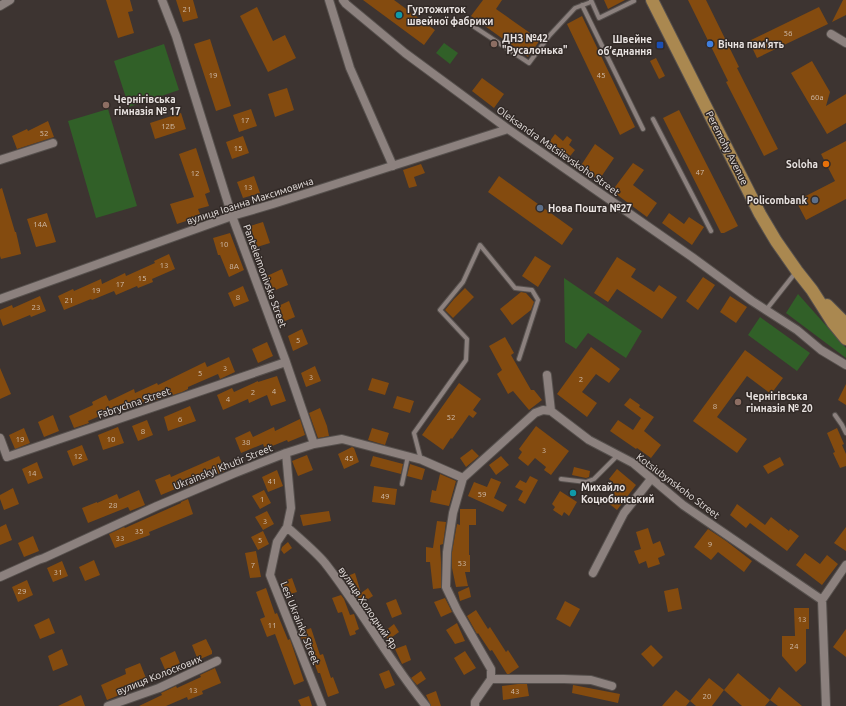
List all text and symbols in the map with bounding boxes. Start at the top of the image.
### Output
place label: Гуртожиток швейної фабрики [407,4,493,27]
house number: 21 [182,5,192,14]
marker: Гуртожиток швейної фабрики [394,10,404,20]
house number: 56 [783,29,793,38]
place label: ДНЗ №42 "Русалонька" [502,33,568,56]
place label: Швейне об’єднання [597,34,652,57]
marker: ДНЗ №42 "Русалонька" [489,39,499,49]
marker: Вічна пам'ять [705,39,715,49]
place label: Вічна пам'ять [718,39,785,50]
marker: Швейне об’єднання [655,40,665,50]
house number: 19 [208,71,218,80]
house number: 45 [596,71,606,80]
house number: 60а [810,93,824,102]
place label: Чернігівська гімназія № 17 [114,94,181,117]
marker: Чернігівська гімназія № 17 [101,100,111,110]
street label: Oleksandra Matsiievskoho Street [494,104,622,198]
street label: Peremohy Avenue [704,109,750,187]
house number: 17 [240,116,250,125]
house number: 12Б [161,122,175,131]
house number: 52 [39,129,49,138]
house number: 15 [233,144,243,153]
place label: Soloha [786,159,818,170]
marker: Soloha [821,159,831,169]
house number: 47 [695,168,705,177]
house number: 12 [190,169,200,178]
street label: вулиця Іоанна Максимовича [185,175,315,227]
house number: 13 [243,183,253,192]
place label: Policombank [747,195,807,206]
marker: Policombank [810,195,820,205]
marker: Нова Пошта №27 [535,203,545,213]
place label: Нова Пошта №27 [548,203,632,214]
house number: 14А [33,220,48,229]
street label: Panteleimonivska Street [241,223,289,329]
house number: 10 [219,240,229,249]
house number: 13 [159,261,169,270]
house number: 8А [229,262,240,271]
house number: 15 [137,274,147,283]
house number: 17 [115,280,125,289]
house number: 19 [91,286,101,295]
house number: 8 [236,293,241,302]
house number: 21 [64,296,74,305]
house number: 23 [31,303,41,312]
house number: 5 [296,336,300,345]
house number: 3 [223,364,227,373]
house number: 5 [198,369,202,378]
house number: 3 [309,373,313,382]
house number: 2 [579,375,583,384]
street label: Fabrychna Street [96,385,172,421]
house number: 4 [272,387,277,396]
house number: 2 [251,388,255,397]
place label: Чернігівська гімназія № 20 [746,391,813,414]
house number: 4 [226,395,231,404]
marker: Чернігівська гімназія № 20 [733,397,743,407]
house number: 8 [713,402,718,411]
house number: 52 [446,413,456,422]
house number: 6 [178,415,183,424]
house number: 8 [141,427,146,436]
house number: 19 [15,435,25,444]
house number: 10 [106,435,116,444]
house number: 38 [241,438,251,447]
street label: Ukrainskyi Khutir Street [172,442,274,492]
house number: 3 [542,446,546,455]
street label: Kotsiubynskoho Street [634,451,722,521]
house number: 12 [73,452,83,461]
house number: 45 [344,454,354,463]
house number: 14 [27,469,37,478]
house number: 41 [267,477,277,486]
place label: Михайло Коцюбинський [581,482,654,505]
marker: Михайло Коцюбинський [568,488,578,498]
house number: 59 [477,490,487,499]
house number: 49 [380,492,390,501]
house number: 1 [260,495,264,504]
house number: 28 [108,501,118,510]
house number: 3 [263,517,267,526]
house number: 35 [134,527,144,536]
house number: 33 [115,534,125,543]
house number: 5 [258,536,262,545]
house number: 9 [708,540,712,549]
house number: 53 [457,559,467,568]
house number: 7 [251,561,255,570]
street label: вулиця Холодний Яр [336,565,400,651]
house number: 31 [53,568,63,577]
street label: Lesi Ukrainky Street [278,580,322,666]
house number: 29 [17,587,27,596]
house number: 13 [797,615,807,624]
house number: 11 [267,621,277,630]
house number: 24 [789,642,799,651]
street label: вулиця Колоскових [115,653,203,697]
house number: 13 [188,686,198,695]
house number: 43 [510,687,520,696]
house number: 20 [702,692,712,701]

